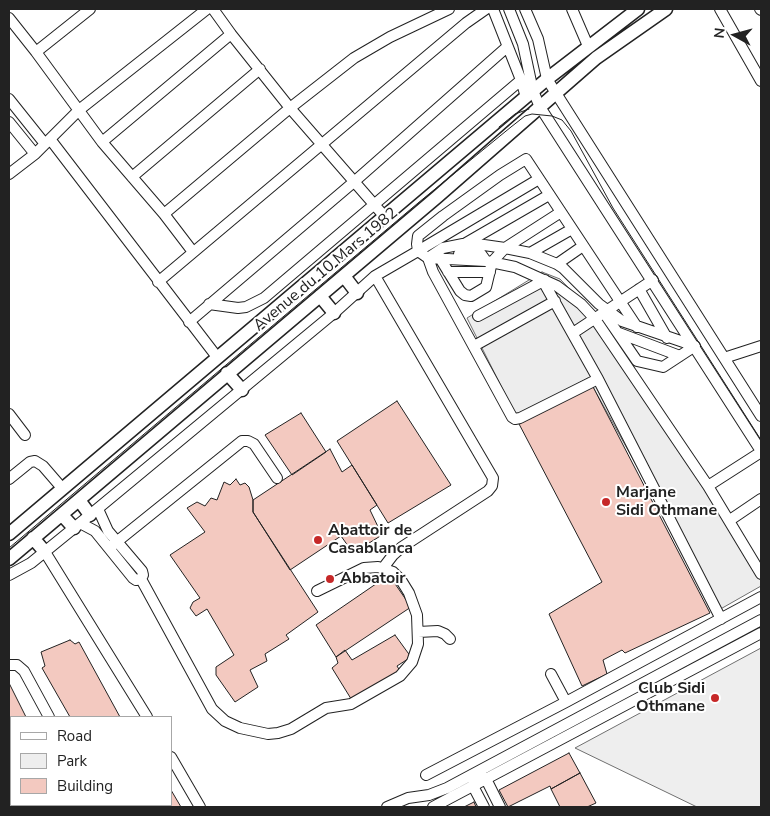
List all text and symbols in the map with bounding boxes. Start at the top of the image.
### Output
north arrow [710,10,760,60]
text: N [710,27,730,39]
street label: Avenue du 10 Mars 1982 [250,204,402,336]
place label: Marjane Sidi Othmane [616,483,717,521]
marker: Marjane Sidi Othmane [600,496,612,508]
place label: Abattoir de Casablanca [328,521,413,559]
marker: Abattoir de Casablanca [312,534,324,546]
place label: Abbatoir [340,569,405,589]
marker: Abbatoir [324,573,336,585]
place label: Club Sidi Othmane [636,679,705,717]
marker: Club Sidi Othmane [709,692,721,704]
legend [10,716,172,806]
text: Road [57,726,92,746]
text: Park [57,751,87,771]
text: Building [57,776,113,796]

